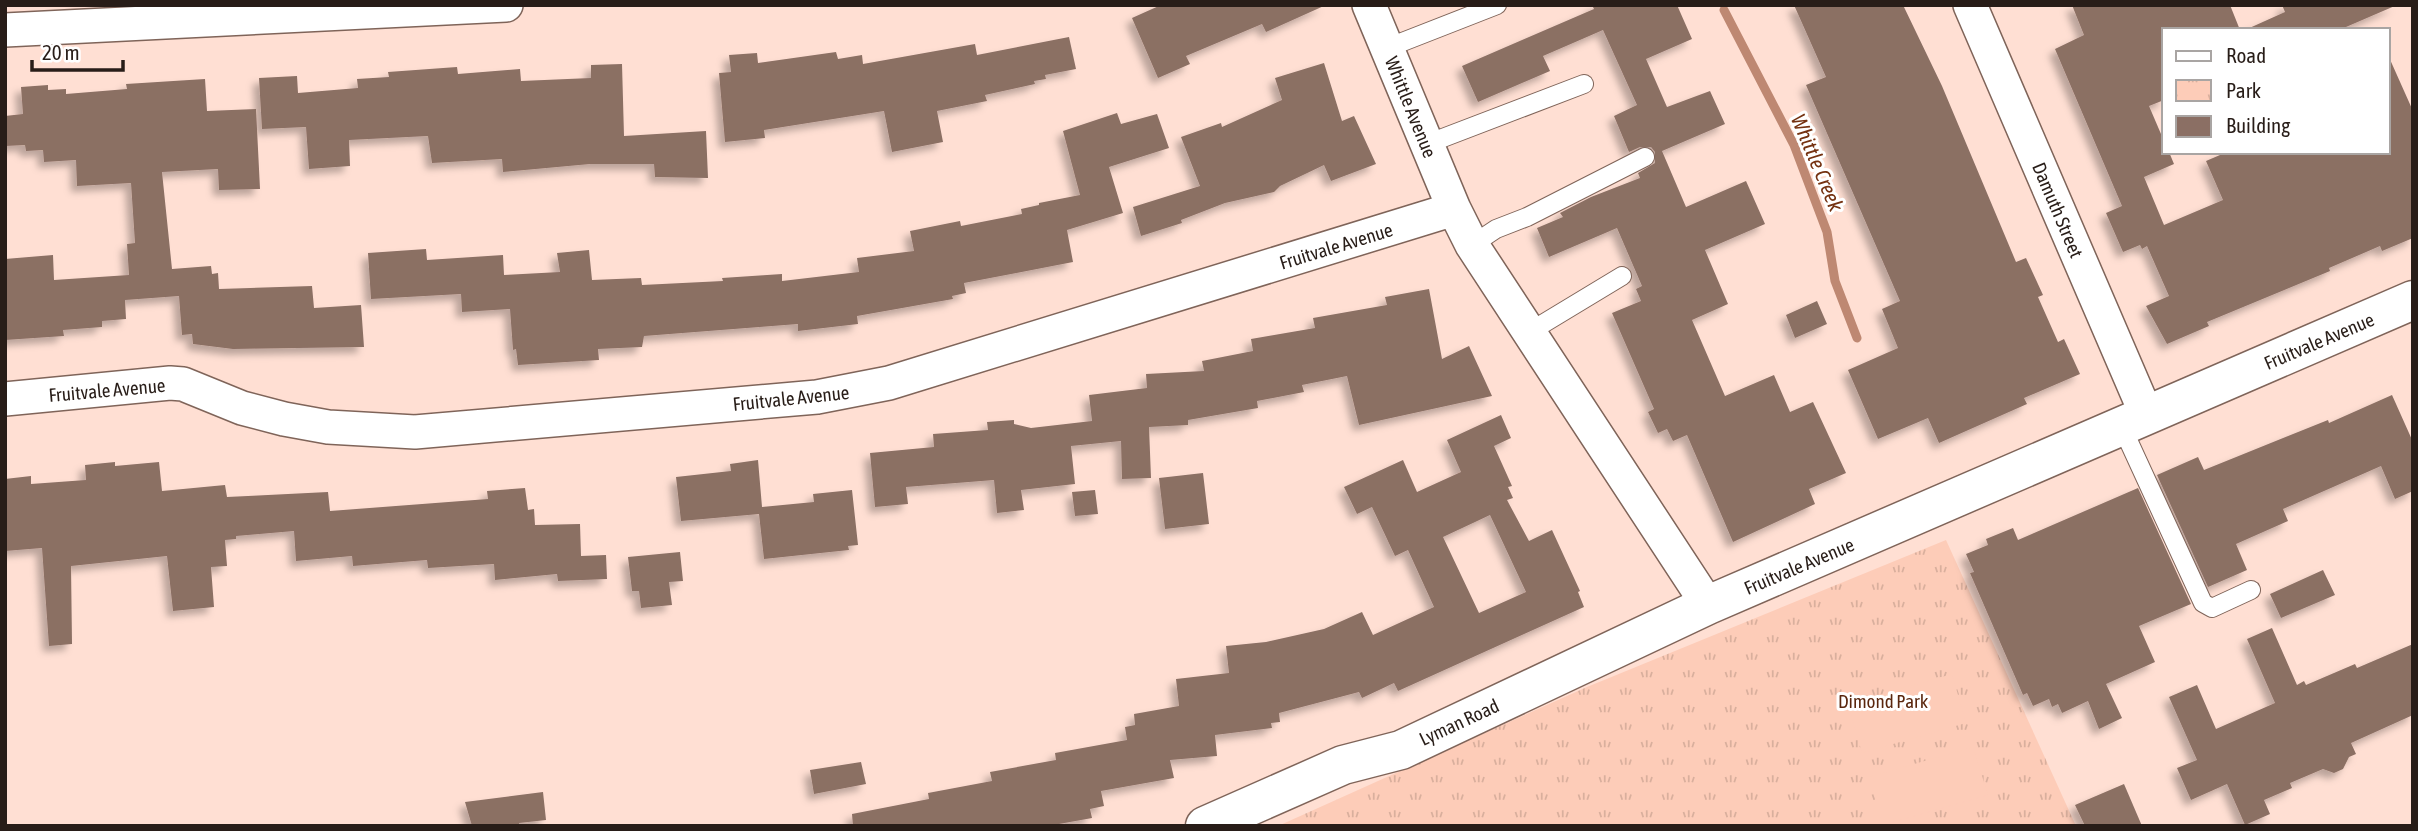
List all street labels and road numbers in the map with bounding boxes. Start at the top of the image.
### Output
street label: Whittle Avenue [1381,53,1441,161]
street label: Damuth Street [2028,159,2088,261]
street label: Fruitvale Avenue [1277,218,1395,274]
street label: Fruitvale Avenue [2261,308,2377,374]
street label: Fruitvale Avenue [48,374,166,406]
street label: Fruitvale Avenue [732,381,850,415]
street label: Fruitvale Avenue [1741,533,1857,599]
street label: Lyman Road [1416,694,1502,750]

